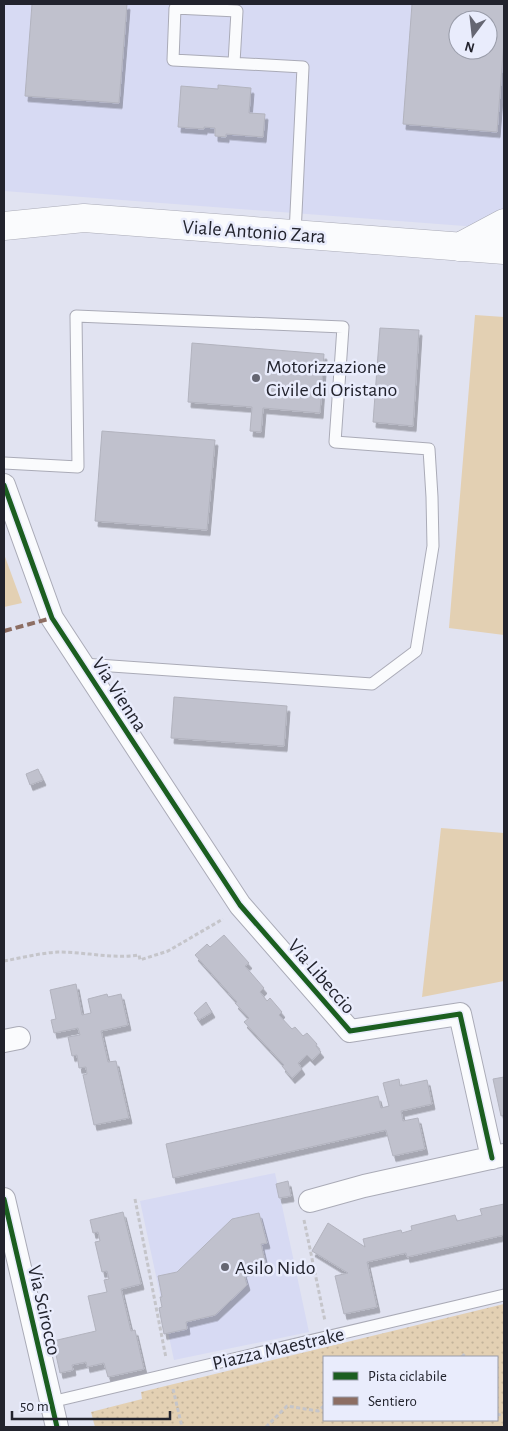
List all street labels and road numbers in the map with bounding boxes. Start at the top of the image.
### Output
street label: Viale Antonio Zara [182,217,326,247]
street label: Via Vienna [88,654,150,735]
street label: Via Libeccio [284,936,359,1018]
street label: Via Scirocco [24,1263,64,1357]
street label: Piazza Maestrake [210,1324,346,1374]

